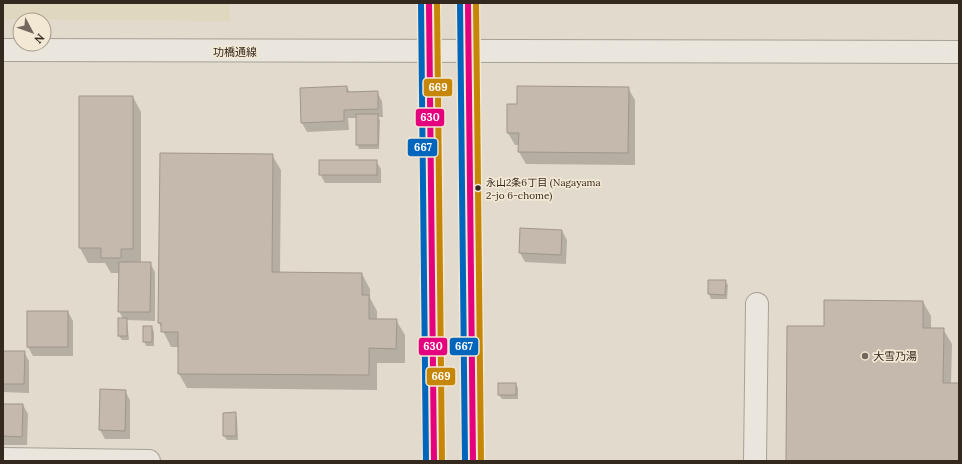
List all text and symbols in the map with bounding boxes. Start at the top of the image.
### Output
north arrow [12,12,52,52]
text: N [31,31,48,47]
street label: 功橋通線 [213,45,257,59]
line badge: 669 [423,78,453,97]
text: 669 [429,80,448,94]
line badge: 630 [415,108,445,127]
text: 630 [420,110,440,124]
line badge: 667 [407,138,438,157]
text: 667 [414,140,432,154]
place label: 永山2条6丁目 (Nagayama 2-jo 6-chome) [486,176,601,202]
marker: 永山2条6丁目 (Nagayama 2-jo 6-chome) [473,183,483,193]
line badge: 630 [418,337,448,356]
line badge: 667 [449,337,479,356]
text: 630 [423,339,443,353]
text: 667 [455,339,473,353]
place label: 大雪乃湯 [873,349,917,363]
marker: 大雪乃湯 [860,351,870,361]
line badge: 669 [426,367,456,386]
text: 669 [432,369,451,383]

